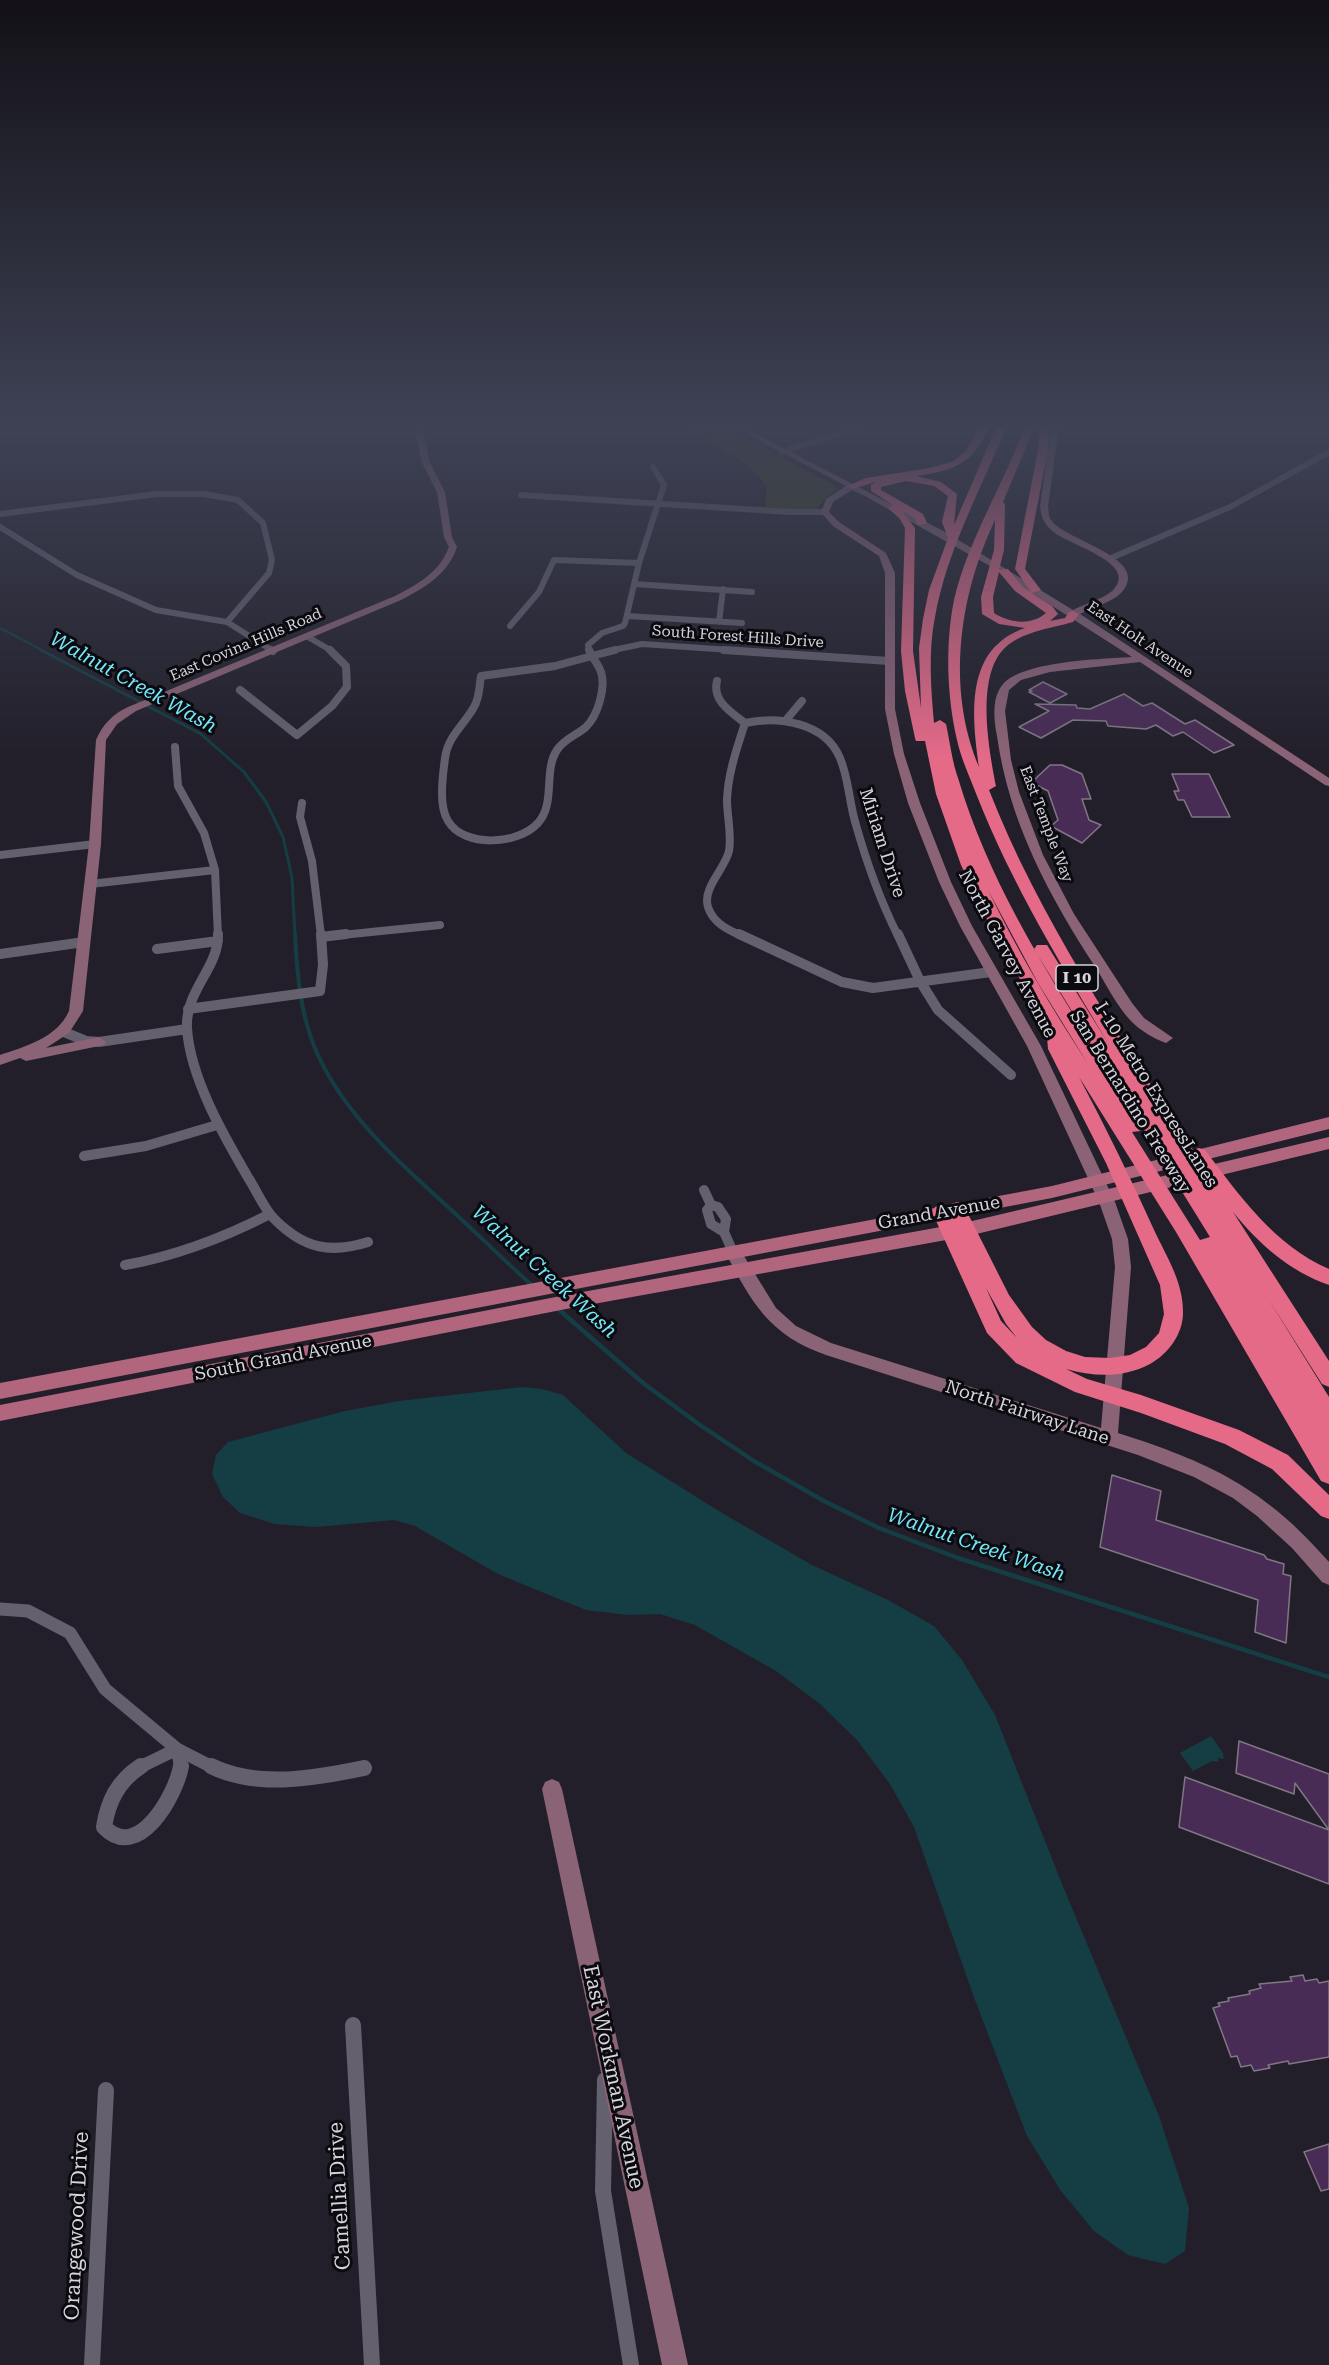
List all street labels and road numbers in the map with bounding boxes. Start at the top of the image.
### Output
street label: East Holt Avenue [1084,598,1196,682]
street label: East Covina Hills Road [167,605,325,685]
street label: South Forest Hills Drive [652,622,824,652]
street label: East Temple Way [1016,763,1076,885]
street label: Miriam Drive [854,786,910,900]
street label: North Garvey Avenue [954,866,1060,1042]
road number: I 10 [1056,965,1098,991]
street label: I-10 Metro ExpressLanes [1090,998,1222,1192]
street label: San Bernardino Freeway [1065,1006,1195,1198]
street label: Grand Avenue [876,1192,1002,1234]
street label: South Grand Avenue [193,1330,373,1386]
street label: North Fairway Lane [943,1376,1111,1450]
street label: East Workman Avenue [577,1963,649,2191]
street label: Camellia Drive [324,2121,356,2271]
street label: Orangewood Drive [59,2131,95,2321]

